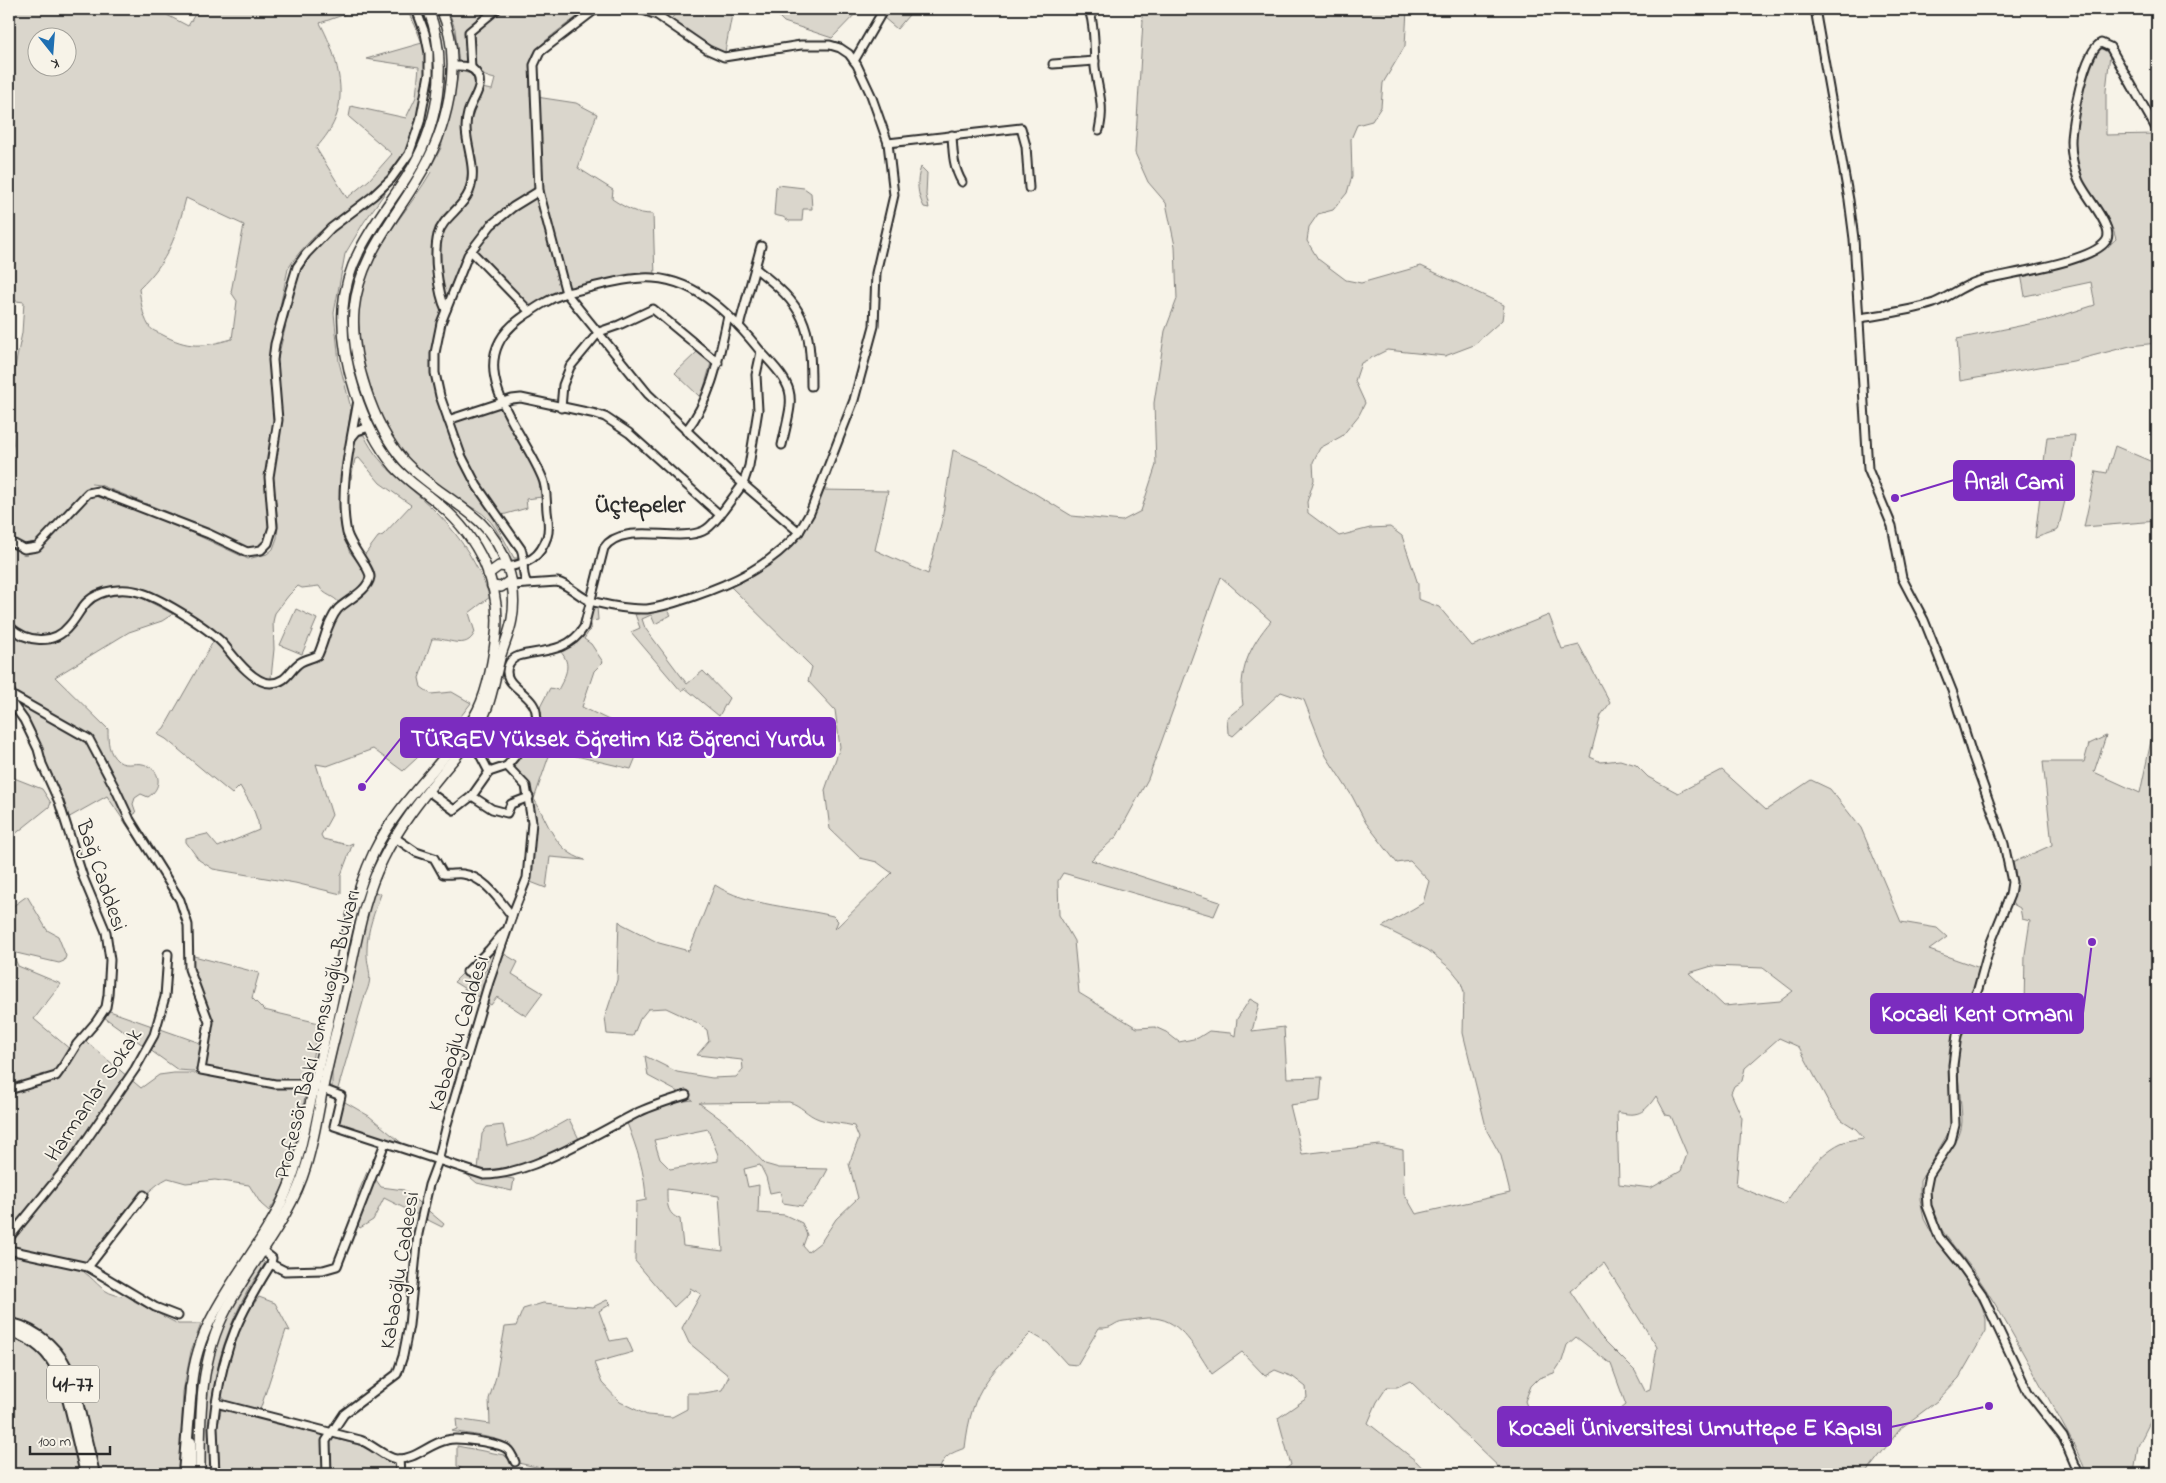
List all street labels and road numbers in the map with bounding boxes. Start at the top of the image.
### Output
street label: Bağ Caddesi [65,815,134,936]
street label: Profesör Baki Komsuoğlu Bulvarı [267,886,371,1183]
street label: Kabaoğlu Caddesi [421,952,500,1116]
street label: Harmanlar Sokak [38,1022,151,1169]
street label: Kabaoğlu Cadeesi [373,1189,430,1352]
road number: 41-77 [47,1366,99,1402]

